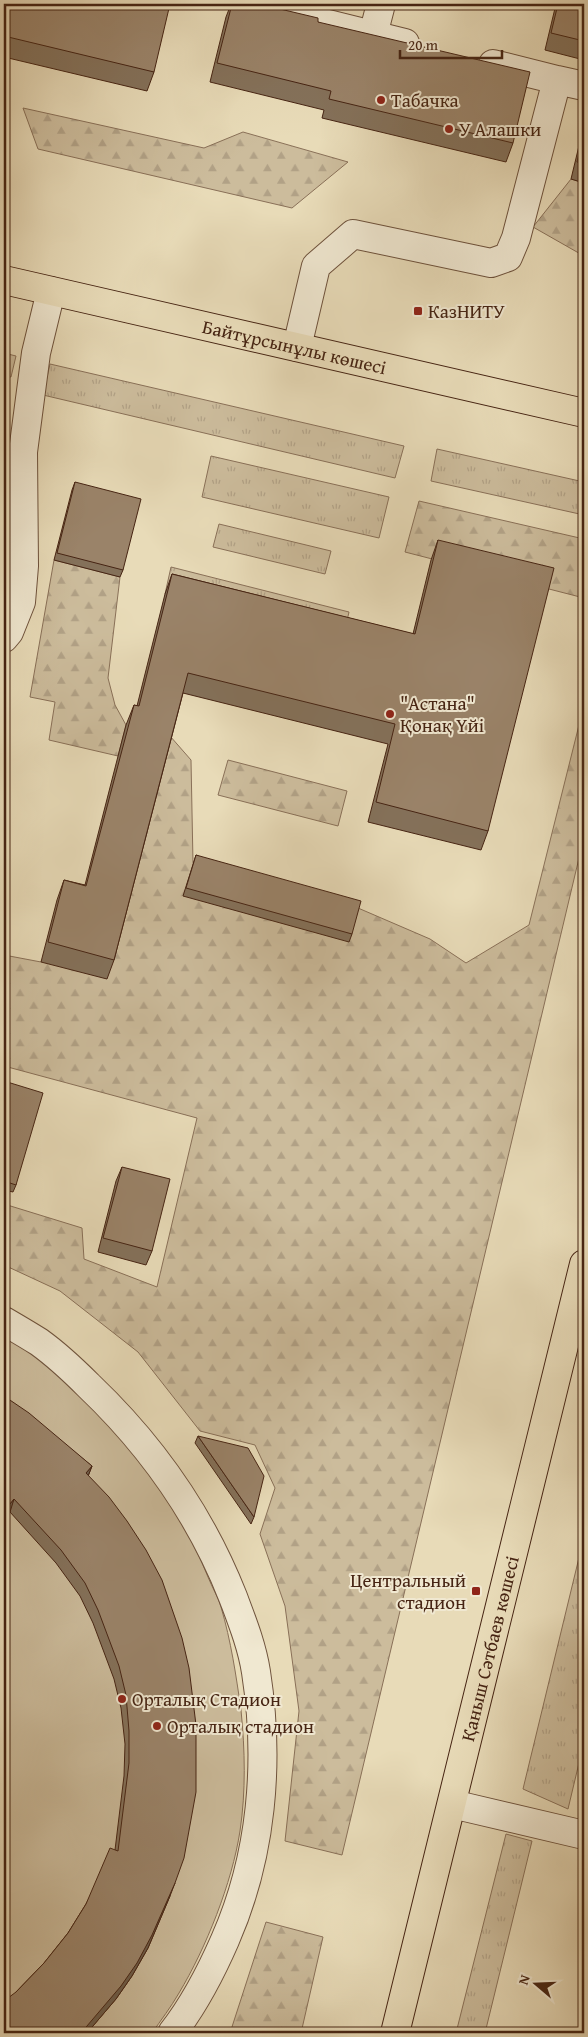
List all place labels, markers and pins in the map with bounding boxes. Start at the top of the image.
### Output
place label: Табачка [391,86,459,114]
marker: Табачка [375,94,387,106]
place label: У Алашки [459,115,541,143]
marker: У Алашки [443,123,455,135]
place label: КазНИТУ [428,297,505,325]
marker: КазНИТУ [412,305,424,317]
place label: "Астана" Қонақ Үйі [400,689,484,739]
marker: "Астана" Қонақ Үйі [384,708,396,720]
place label: Центральный стадион [350,1566,466,1616]
marker: Центральный стадион [470,1585,482,1597]
place label: Орталық Стадион [132,1685,281,1713]
marker: Орталық Стадион [116,1693,128,1705]
place label: Орталық стадион [167,1712,314,1740]
marker: Орталық стадион [151,1720,163,1732]

